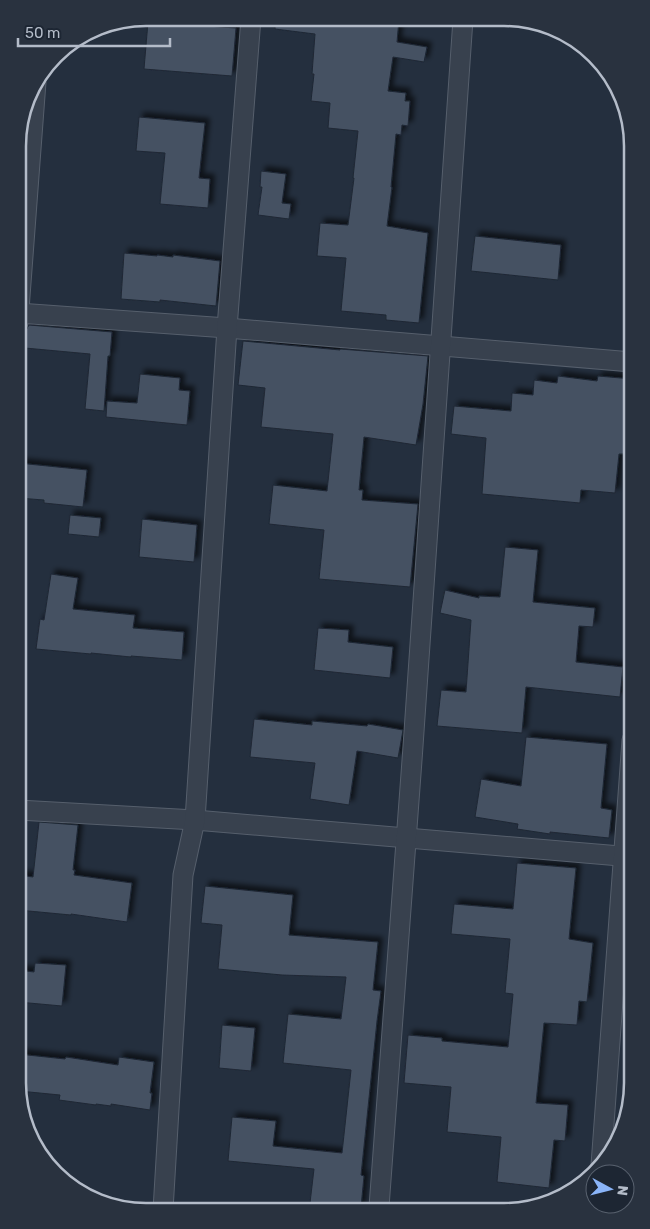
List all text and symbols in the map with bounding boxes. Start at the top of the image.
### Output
scale bar [18,15,170,47]
text: 50 m [25,24,60,42]
north arrow [585,1164,635,1214]
text: N [613,1184,631,1197]

